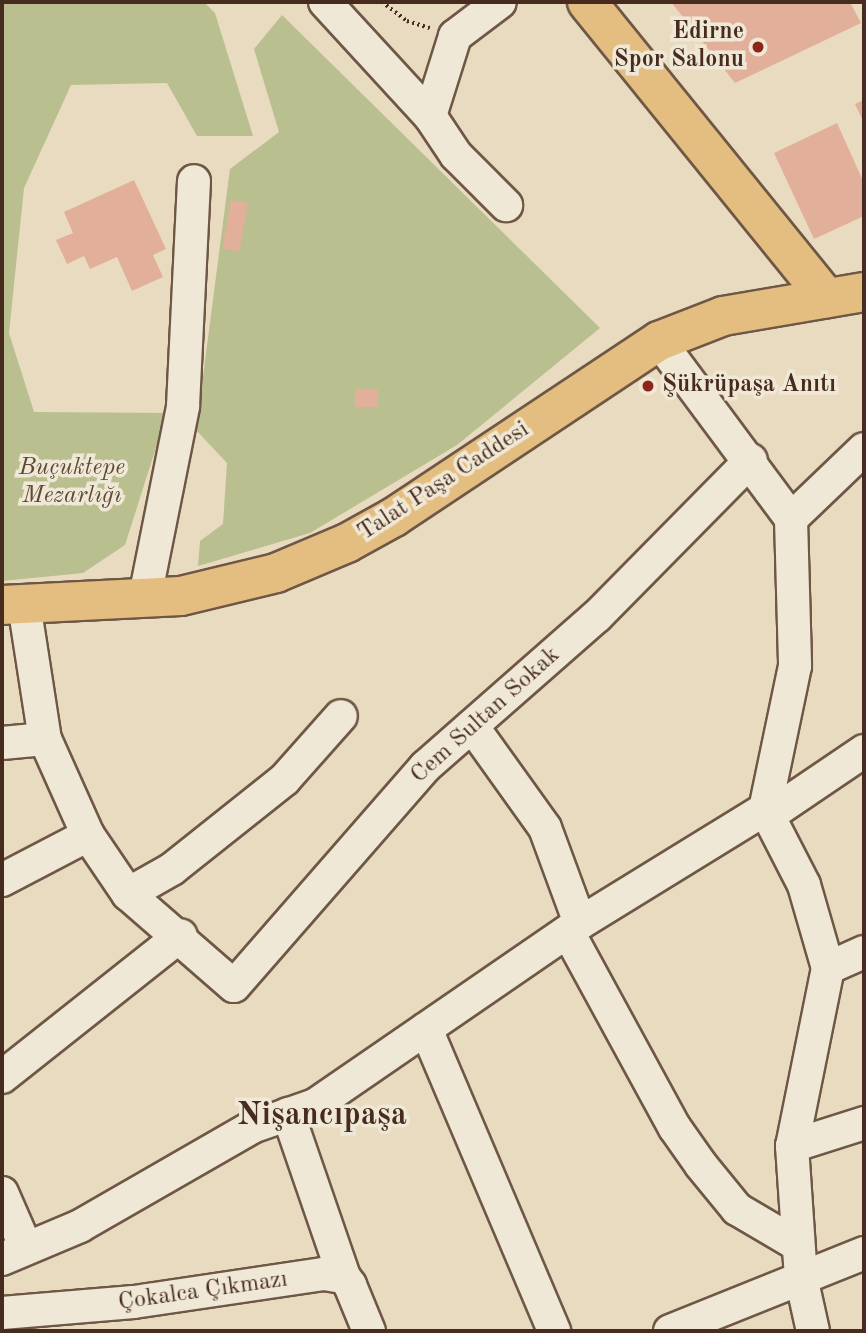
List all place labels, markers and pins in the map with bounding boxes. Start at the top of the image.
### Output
place label: Edirne Spor Salonu [614,19,744,75]
marker: Edirne Spor Salonu [750,39,766,55]
place label: Şükrüpaşa Anıtı [662,372,836,400]
marker: Şükrüpaşa Anıtı [640,378,656,394]

